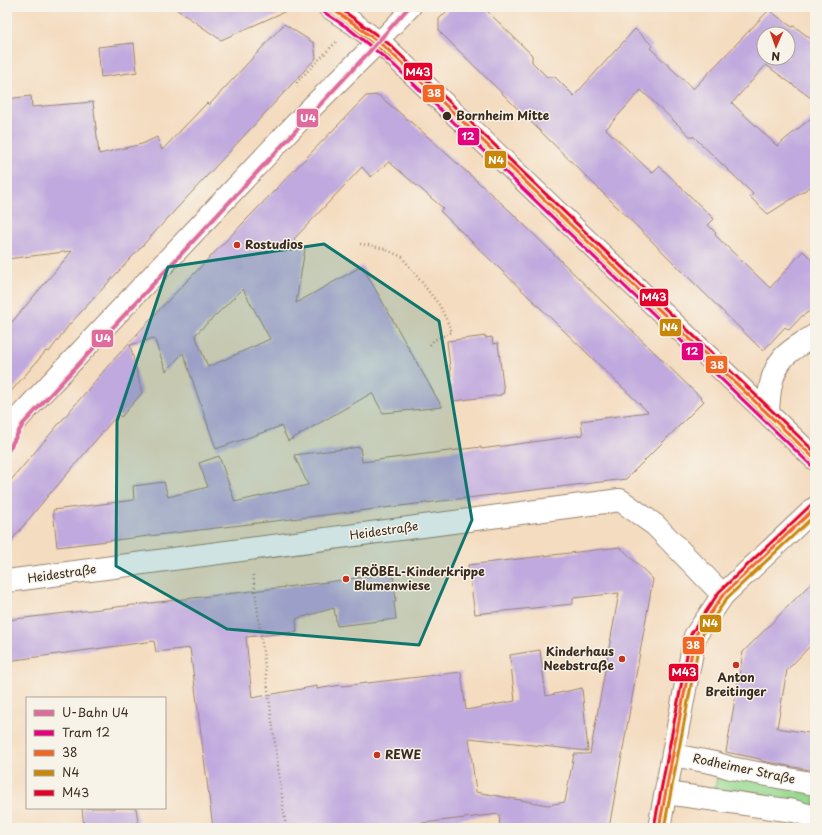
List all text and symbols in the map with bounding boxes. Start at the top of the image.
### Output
north arrow [756,26,796,66]
text: N [771,48,780,65]
line badge: M43 [403,62,433,81]
text: M43 [405,63,431,80]
line badge: 38 [422,84,445,103]
text: 38 [427,84,441,101]
place label: Bornheim Mitte [456,106,550,124]
line badge: U4 [296,108,319,128]
text: U4 [300,109,316,126]
marker: Bornheim Mitte [441,110,453,122]
line badge: 12 [457,127,480,146]
text: 12 [462,127,475,144]
line badge: N4 [484,150,507,169]
text: N4 [488,151,505,168]
place label: Rostudios [245,235,303,253]
marker: Rostudios [232,240,242,250]
line badge: M43 [639,288,669,307]
text: M43 [641,288,667,305]
line badge: N4 [659,318,682,337]
text: N4 [662,318,679,335]
line badge: U4 [91,329,114,348]
text: U4 [95,329,111,346]
line badge: 12 [681,342,704,361]
text: 12 [686,342,699,359]
line badge: 38 [705,355,728,374]
text: 38 [710,356,724,373]
street label: Heidestraße [348,516,419,544]
street label: Heidestraße [26,559,97,587]
place label: FRÖBEL-Kinderkrippe Blumenwiese [354,562,485,594]
marker: FRÖBEL-Kinderkrippe Blumenwiese [341,574,351,584]
line badge: N4 [699,614,722,633]
text: N4 [702,614,719,631]
line badge: 38 [682,636,705,655]
text: 38 [686,636,700,653]
place label: Kinderhaus Neebstraße [544,642,614,674]
marker: Kinderhaus Neebstraße [617,654,627,664]
marker: Anton Breitinger [731,660,741,670]
line badge: M43 [668,663,699,682]
text: M43 [671,663,697,680]
place label: Anton Breitinger [705,668,767,700]
legend [26,697,166,809]
text: U-Bahn U4 [62,703,129,721]
text: Tram 12 [62,723,110,741]
text: 38 [62,743,77,761]
place label: REWE [385,745,421,763]
street label: Rodheimer Straße [691,748,797,788]
marker: REWE [372,750,382,760]
text: N4 [62,763,79,781]
text: M43 [62,783,89,801]

